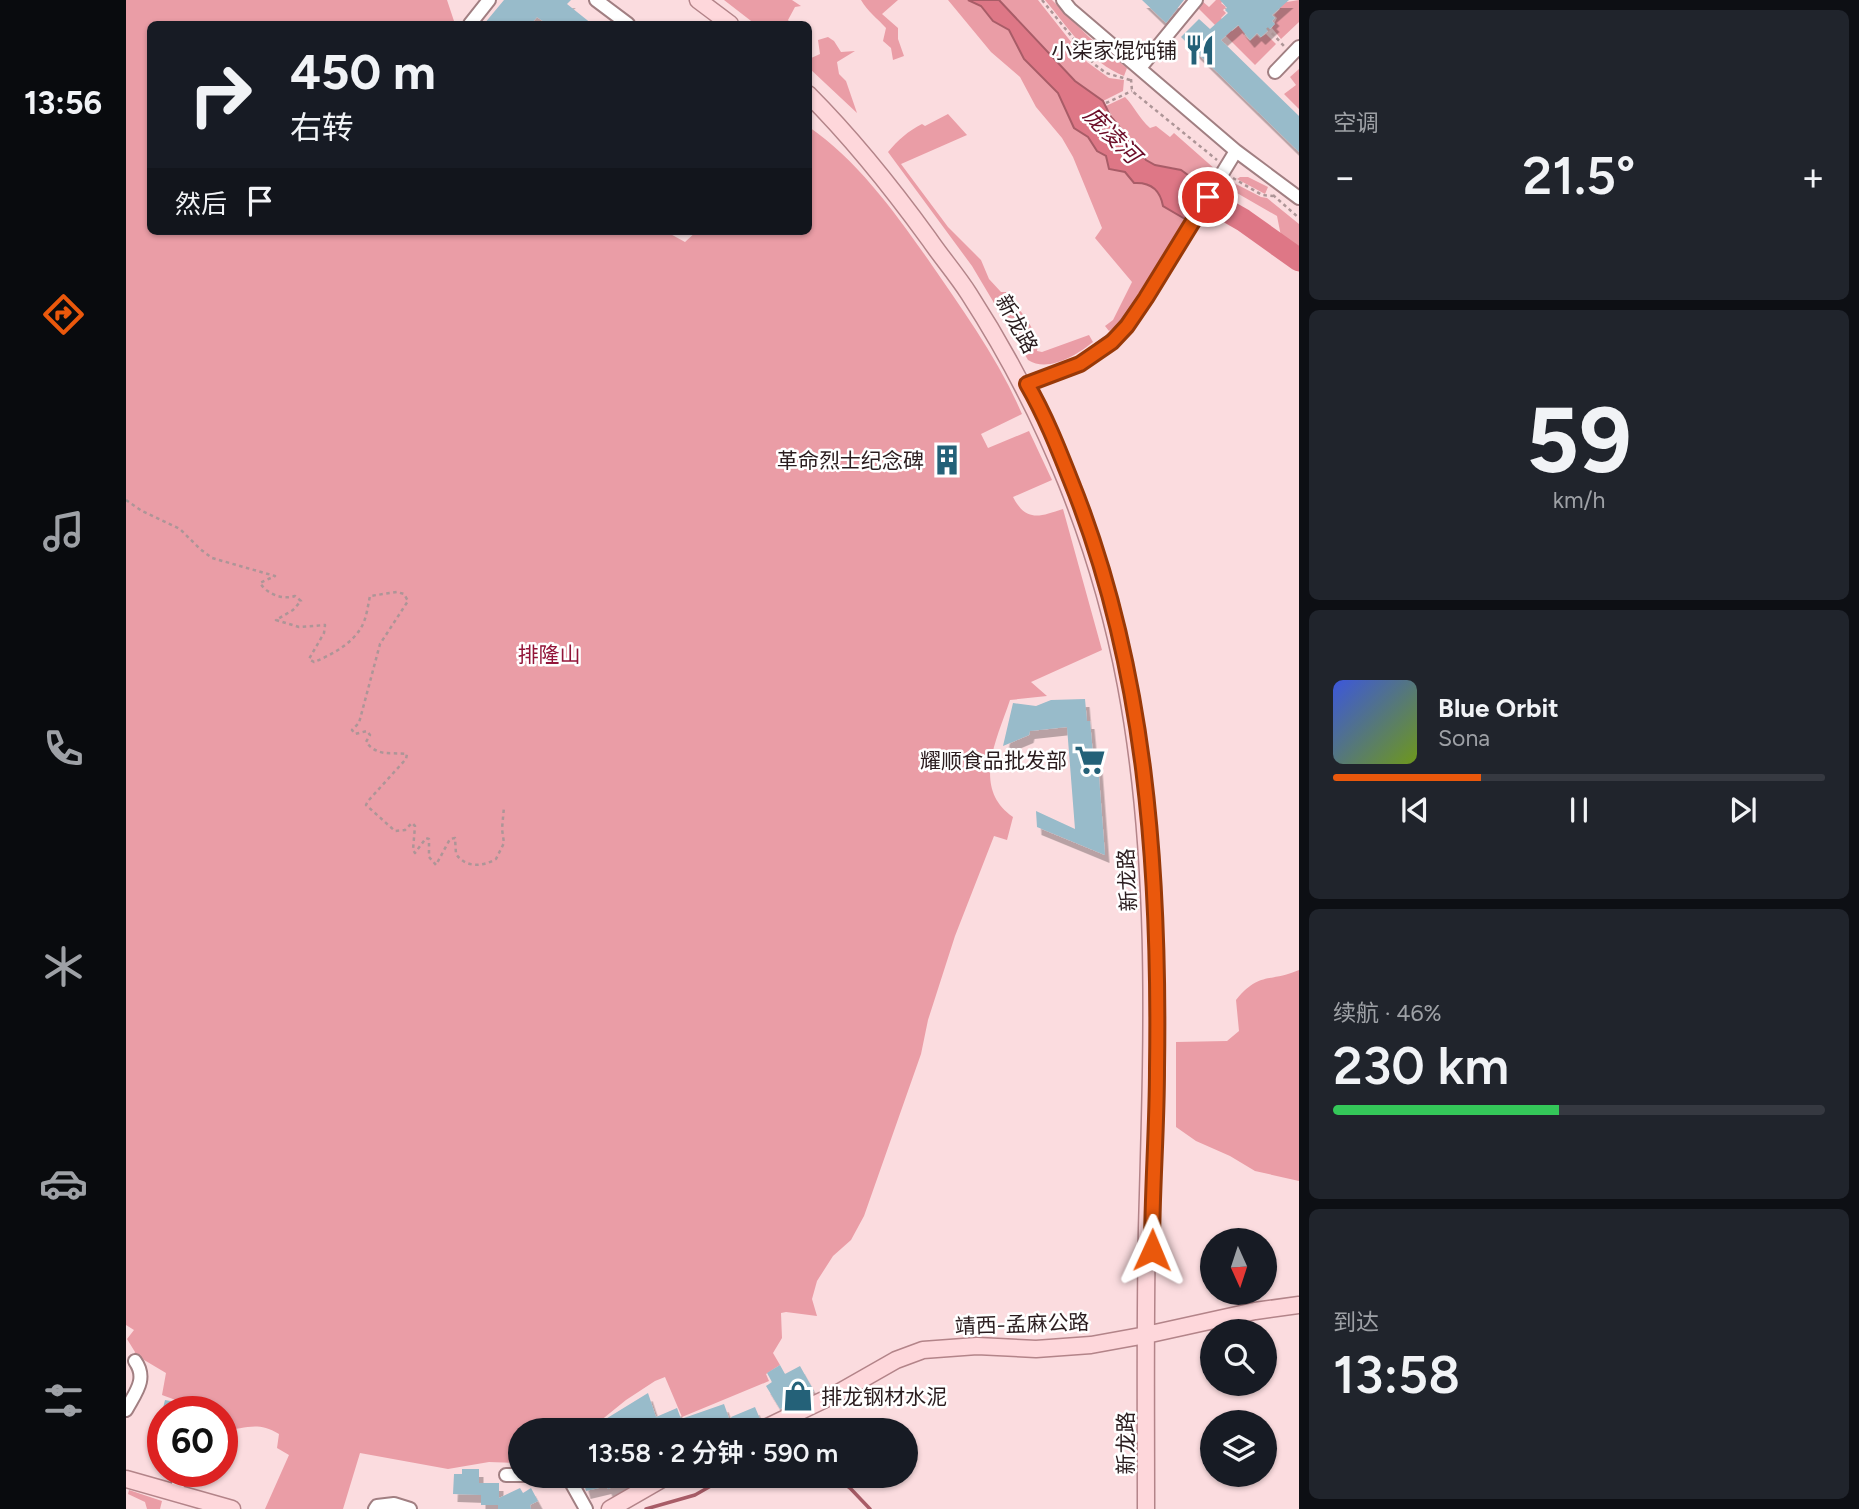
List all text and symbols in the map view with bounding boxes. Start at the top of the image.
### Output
restaurant icon: 小柒家馄饨铺 [1183,33,1217,67]
place label: 小柒家馄饨铺 [1051,38,1177,63]
text: 450 m [290,42,436,101]
icon: right [175,49,266,140]
text: 13:56 [24,84,102,122]
water label: 庞凌河 [1078,101,1149,172]
text: 右转 [290,109,354,147]
text: 空调 [1333,109,1379,137]
text: 21.5° [1522,145,1636,207]
text: − [1333,154,1357,200]
text: + [1801,154,1825,200]
pin [1178,167,1238,227]
icon: arrive [1189,178,1227,216]
icon: arrive [241,182,279,220]
text: 然后 [175,188,227,220]
icon: directions [39,290,88,339]
street label: 新龙路 [991,290,1043,358]
text: 59 [1526,386,1632,495]
building icon: 革命烈士纪念碑 [930,443,964,477]
place label: 革命烈士纪念碑 [777,448,924,473]
text: km/h [1553,486,1605,514]
icon: music [39,507,88,556]
park label: 排隆山 [518,642,581,667]
text: Blue Orbit [1438,692,1559,724]
icon: phone [39,724,88,773]
text: Sona [1438,724,1490,752]
supermarket icon: 耀顺食品批发部 [1073,743,1107,777]
place label: 耀顺食品批发部 [920,748,1067,773]
icon: previous [1396,791,1434,829]
icon: pause [1560,791,1598,829]
icon: next [1724,791,1762,829]
street label: 新龙路 [1113,848,1141,912]
icon: climate [39,942,88,991]
text: 续航 · 46% [1333,999,1442,1027]
text: 230 km [1333,1035,1509,1097]
icon: car [39,1159,88,1208]
position arrow [1115,1213,1189,1287]
north arrow [1200,1228,1278,1306]
map controls [1200,1228,1277,1487]
text: 到达 [1333,1308,1379,1336]
street label: 靖西-孟麻公路 [954,1309,1090,1339]
button: search [1200,1319,1277,1396]
text: 13:58 [1333,1344,1460,1406]
icon: filters [39,1376,88,1425]
shop icon: 排龙钢材水泥 [781,1379,815,1413]
place label: 排龙钢材水泥 [821,1384,947,1409]
speed limit sign: 60 [147,1396,238,1487]
button: layers [1200,1410,1277,1487]
street label: 新龙路 [1113,1412,1138,1475]
text: 13:58 · 2 分钟 · 590 m [588,1437,838,1469]

